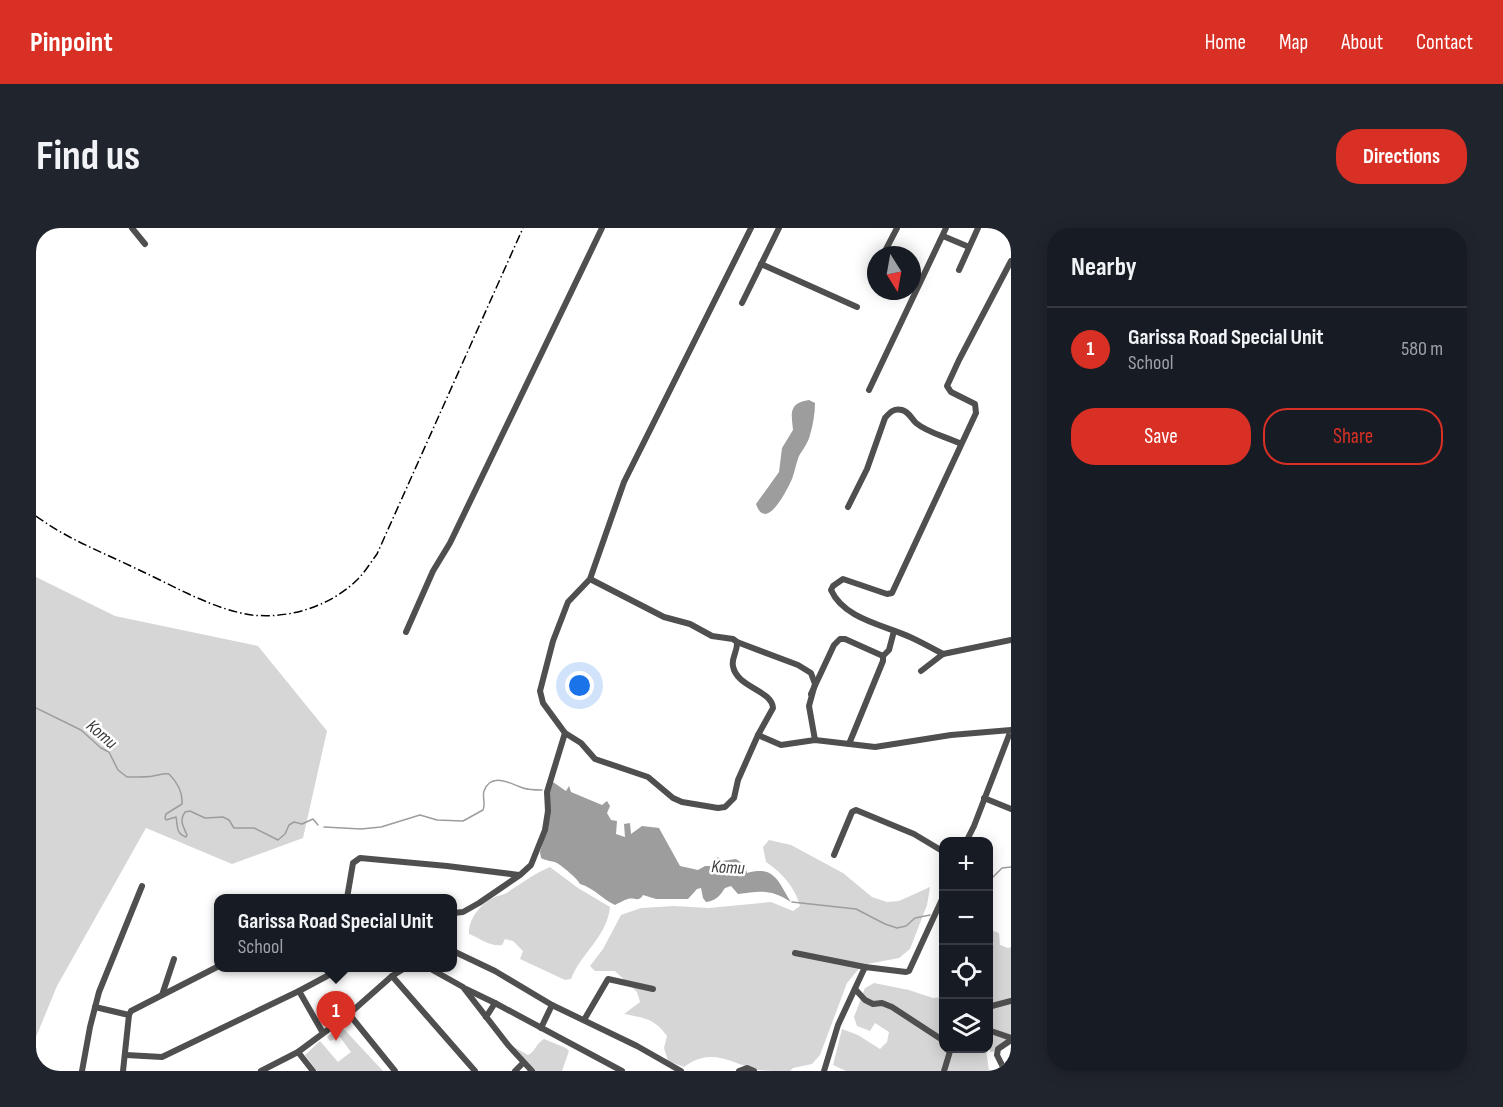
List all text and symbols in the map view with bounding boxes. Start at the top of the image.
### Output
text: Pinpoint [30,26,113,59]
text: Home [1205,30,1246,55]
text: Map [1279,30,1308,55]
text: About [1341,30,1383,55]
text: Contact [1416,30,1473,55]
button: Directions [1336,129,1467,184]
text: Find us [36,131,140,182]
north arrow [867,246,921,300]
text: Nearby [1071,252,1137,283]
text: Garissa Road Special Unit [1128,324,1324,351]
text: 1 [1087,337,1094,361]
text: 580 m [1401,337,1443,361]
text: School [1128,351,1173,375]
button: Save [1071,408,1251,465]
button: Share [1263,408,1443,465]
your location [565,671,594,700]
water label: Komu [82,715,122,754]
map controls [939,837,993,1053]
button: + [939,837,993,891]
water label: Komu [711,856,746,879]
button: − [939,891,993,945]
popup [214,894,457,972]
text: Garissa Road Special Unit [238,908,433,935]
text: School [238,935,283,959]
button: locate [939,945,993,999]
pin: 1 [316,992,356,1041]
button: layers [939,999,993,1053]

